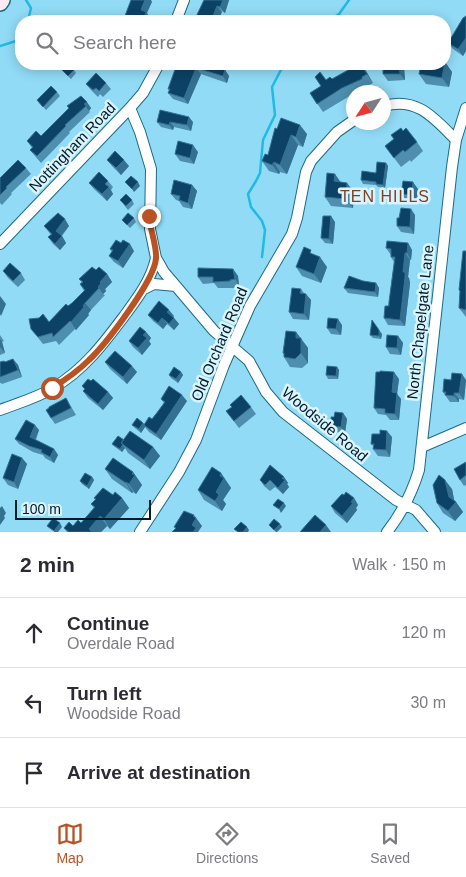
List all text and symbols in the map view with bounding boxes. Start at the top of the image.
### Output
search box [15,15,451,70]
icon: search [33,29,61,57]
text: Search here [73,32,177,53]
north arrow [346,85,391,130]
street label: Nottingham Road [25,99,119,195]
district label: TEN HILLS [340,188,430,205]
route end [138,205,161,228]
street label: North Chapelgate Lane [403,244,437,400]
street label: Old Orchard Road [187,285,251,403]
route start [41,377,64,400]
street label: Woodside Road [279,383,371,465]
scale bar [15,497,151,520]
text: 100 m [22,501,61,517]
text: 2 min [20,553,75,576]
text: Walk · 150 m [352,556,446,573]
text: Continue [67,613,149,634]
icon: ahead [20,619,48,647]
text: 120 m [402,624,446,641]
text: Overdale Road [67,635,175,652]
text: Turn left [67,683,142,704]
icon: left [20,689,48,717]
text: 30 m [410,694,446,711]
text: Woodside Road [67,705,181,722]
icon: arrive [20,759,48,787]
text: Arrive at destination [67,762,251,783]
tab: Map [56,820,84,866]
tab: Directions [196,820,258,866]
tab: Saved [370,820,410,866]

